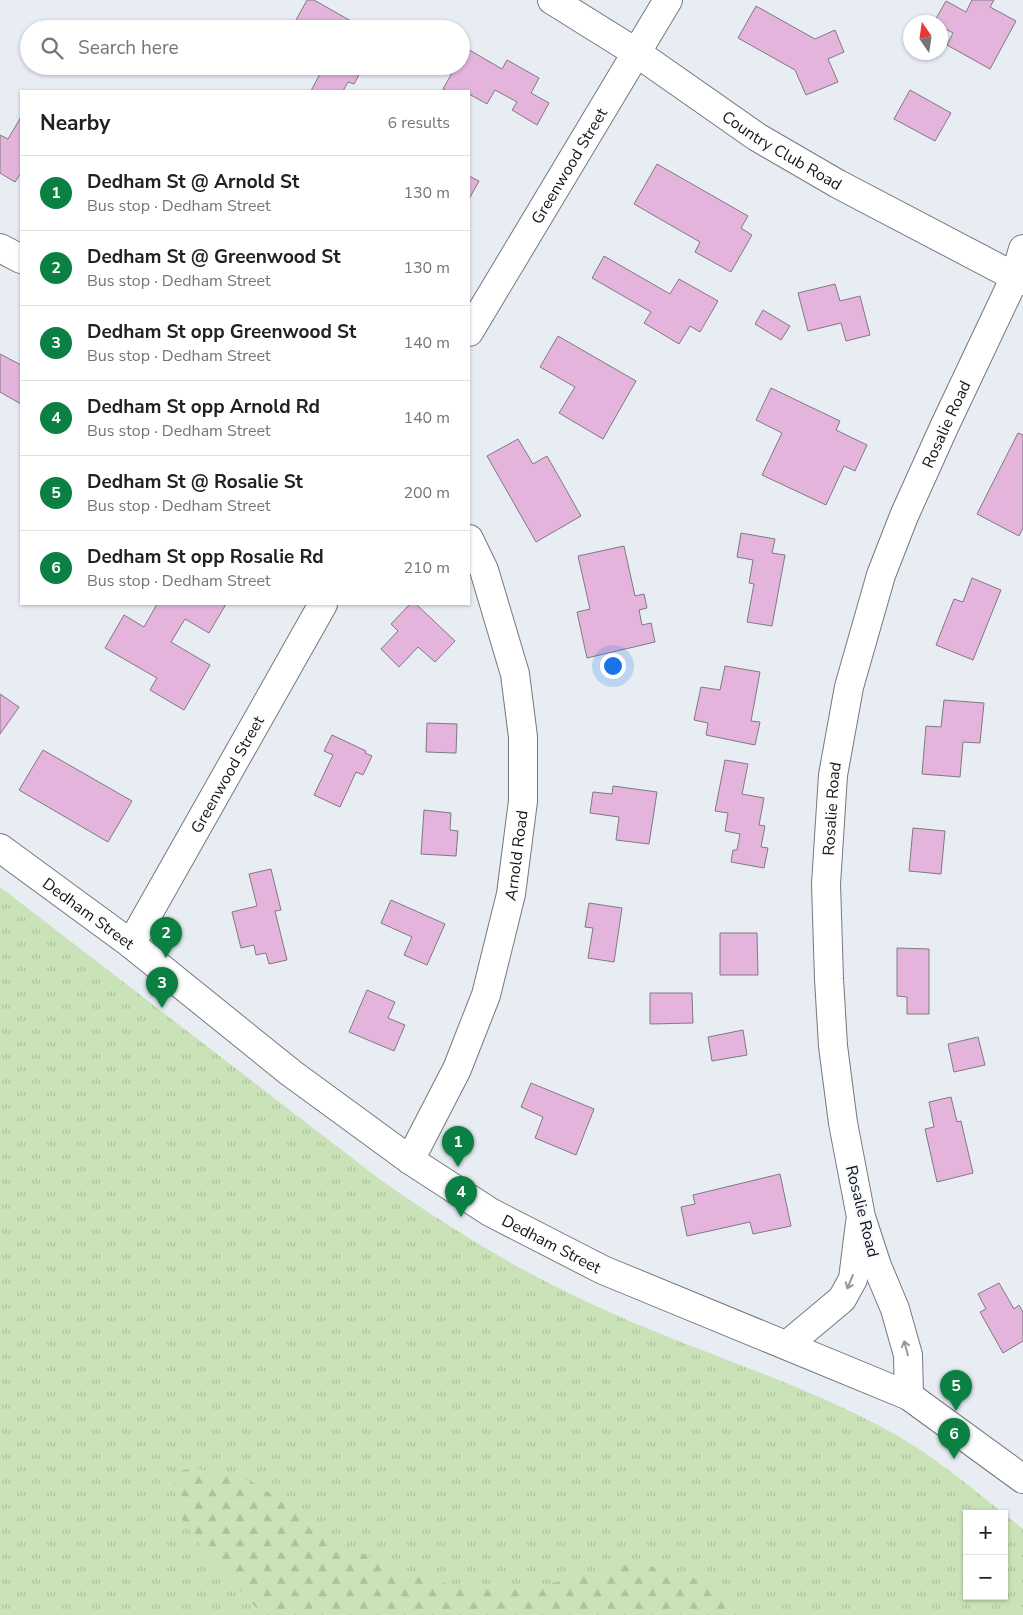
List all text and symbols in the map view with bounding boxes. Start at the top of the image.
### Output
north arrow [903,15,948,60]
search box [20,20,470,75]
icon: search [38,34,66,62]
text: Search here [78,35,179,61]
street label: Greenwood Street [526,104,613,228]
street label: Country Club Road [717,106,846,196]
text: Nearby [40,109,110,137]
text: 6 results [388,112,450,134]
text: Dedham St @ Arnold St [87,169,299,195]
text: 1 [51,182,61,204]
text: 130 m [403,182,450,204]
text: Bus stop · Dedham Street [87,195,271,217]
text: Dedham St @ Greenwood St [87,244,341,270]
text: 2 [51,257,61,279]
text: 130 m [403,257,450,279]
text: Bus stop · Dedham Street [87,270,271,292]
text: Dedham St opp Greenwood St [87,319,356,345]
text: 3 [51,332,61,354]
text: 140 m [403,332,450,354]
text: Bus stop · Dedham Street [87,345,271,367]
street label: Rosalie Road [917,377,976,472]
text: Dedham St opp Arnold Rd [87,394,320,420]
text: 4 [51,407,61,429]
text: 140 m [403,407,450,429]
text: Bus stop · Dedham Street [87,420,271,442]
text: Dedham St @ Rosalie St [87,469,303,495]
text: 5 [51,482,61,504]
text: 200 m [403,482,450,504]
text: Bus stop · Dedham Street [87,495,271,517]
text: Dedham St opp Rosalie Rd [87,544,324,570]
text: 6 [51,557,61,579]
text: 210 m [403,557,450,579]
text: Bus stop · Dedham Street [87,570,271,592]
your location [600,653,626,679]
street label: Greenwood Street [186,712,270,837]
street label: Rosalie Road [818,760,847,856]
street label: Arnold Road [500,809,534,903]
street label: Dedham Street [38,873,139,955]
pin: 2 [150,917,182,958]
pin: 3 [146,967,178,1008]
pin: 1 [442,1126,474,1167]
street label: Rosalie Road [840,1163,884,1259]
pin: 4 [445,1176,477,1217]
street label: Dedham Street [498,1210,605,1279]
one-way arrow [845,1274,855,1289]
one-way arrow [900,1340,910,1356]
pin: 5 [940,1370,972,1411]
pin: 6 [938,1418,970,1459]
map controls [963,1510,1008,1600]
button: + [963,1510,1008,1555]
button: − [963,1555,1008,1600]

